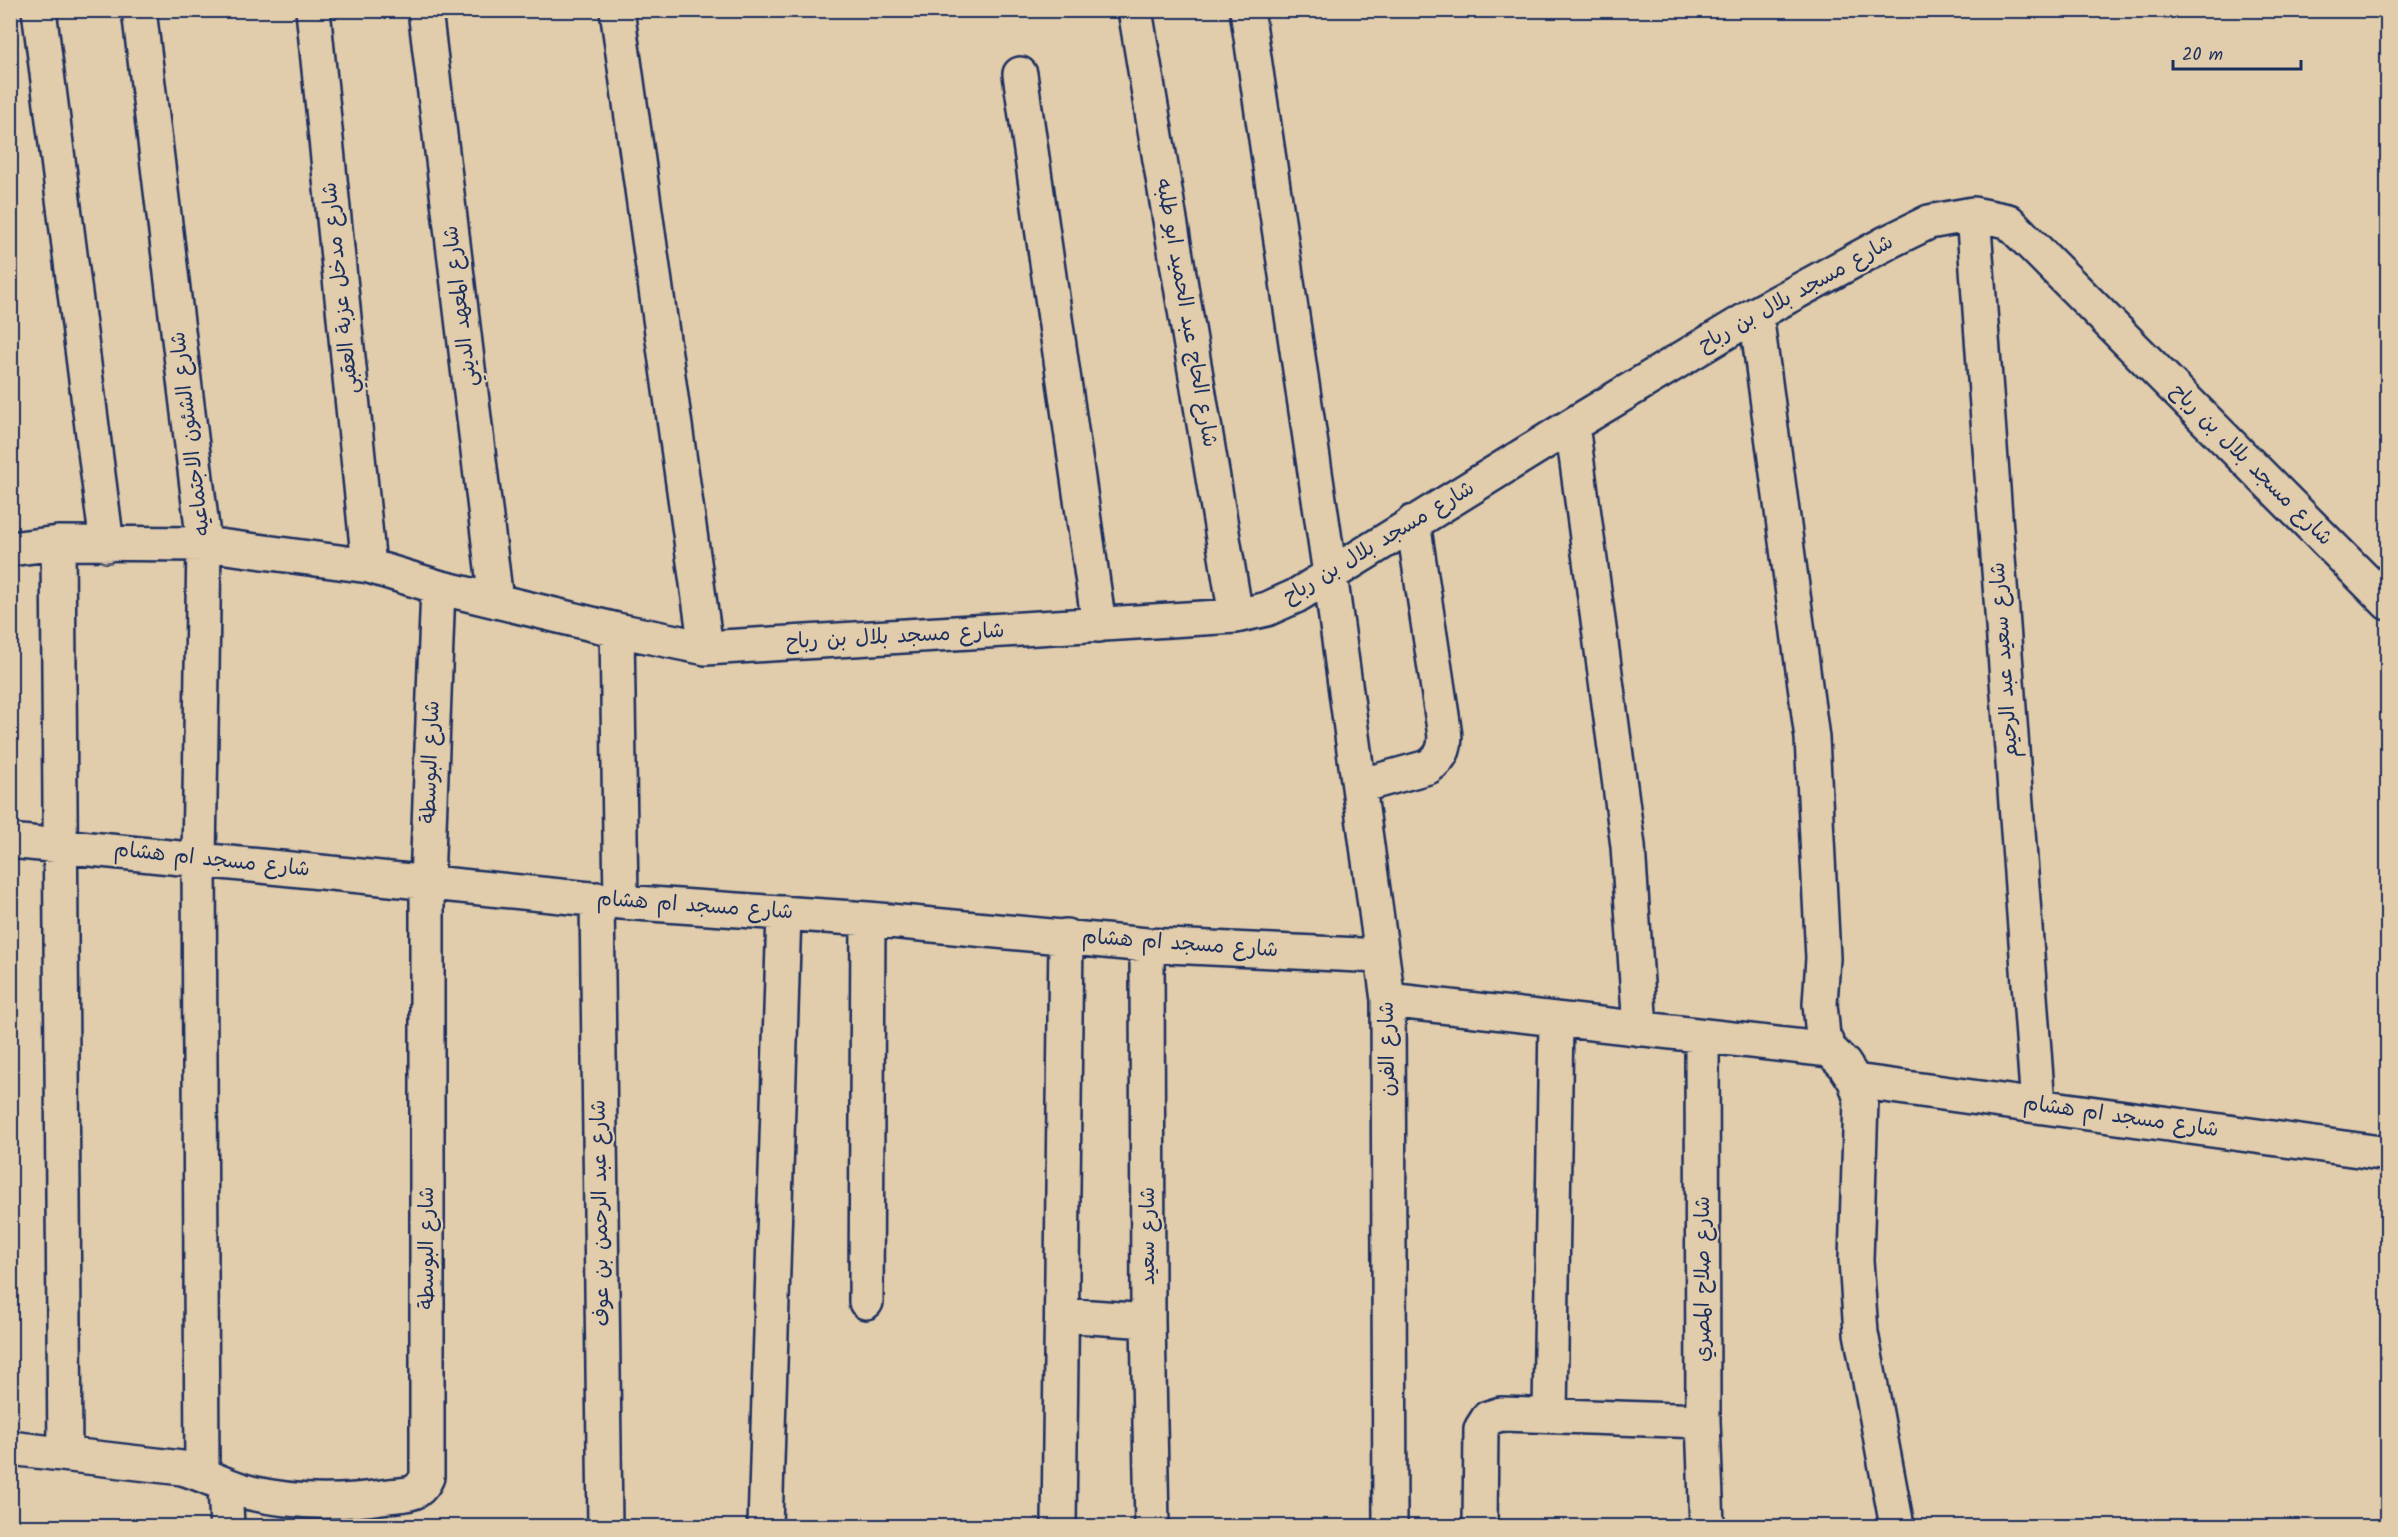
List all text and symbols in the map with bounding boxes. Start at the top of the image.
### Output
scale bar [2173,33,2300,71]
text: 20 m [2182,41,2223,70]
street label: شارع الحاج عبد الحميد ابو طلبه [1146,176,1226,450]
street label: شارع مدخل عزبة العقبي [313,180,370,396]
street label: شارع المعهد الديني [435,223,488,389]
street label: شارع مسجد بلال بن رباح [1692,226,1900,362]
street label: شارع الشئون الاجتماعيه [162,329,220,539]
street label: شارع مسجد بلال بن رباح [2162,376,2340,554]
street label: شارع مسجد بلال بن رباح [1277,472,1481,614]
street label: شارع سعيد عبد الرحيم [1982,561,2028,759]
street label: شارع مسجد بلال بن رباح [785,615,1005,659]
street label: شارع البوسطة [412,700,450,824]
street label: شارع مسجد ام هشام [112,833,312,887]
street label: شارع مسجد ام هشام [596,883,794,929]
street label: شارع مسجد ام هشام [1081,921,1279,967]
street label: شارع الفرن [1371,1001,1405,1097]
street label: شارع مسجد ام هشام [2021,1087,2221,1147]
street label: شارع عبد الرحمن بن عوف [583,1099,619,1327]
street label: شارع البوسطة [411,1186,444,1310]
street label: شارع سعيد [1132,1187,1165,1285]
street label: شارع صلاح المصري [1687,1196,1720,1362]

